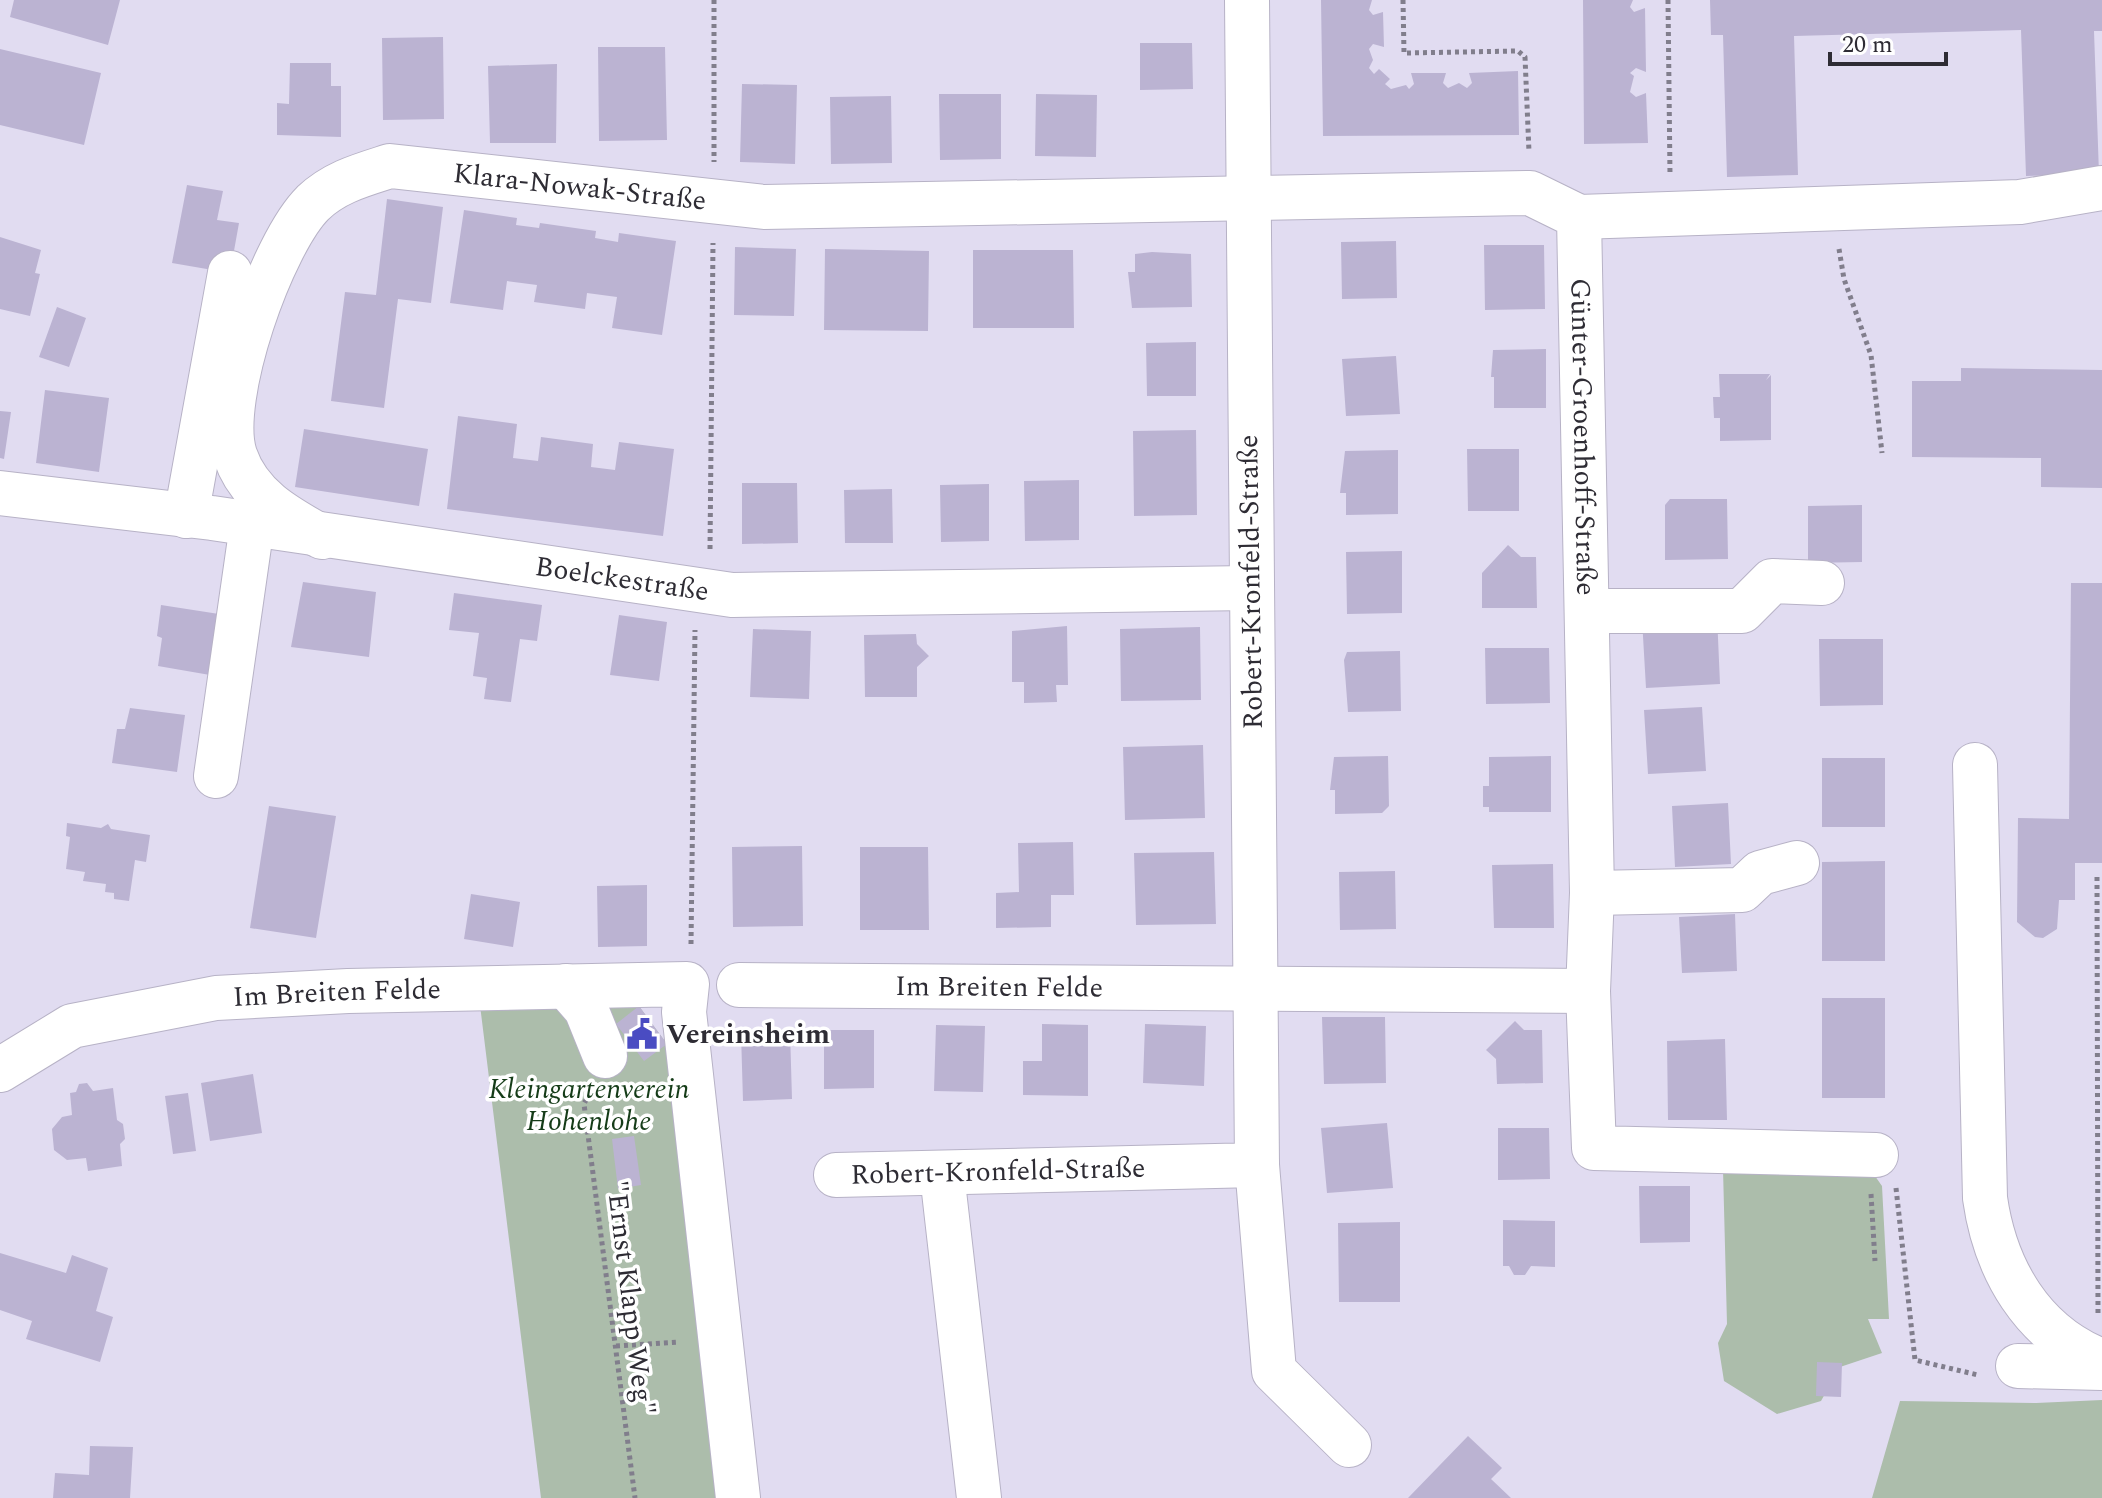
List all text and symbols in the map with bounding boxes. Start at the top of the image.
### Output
scale bar [1830,16,1946,66]
text: 20 m [1842,27,1893,63]
street label: Klara-Nowak-Straße [451,152,709,222]
street label: Günter-Groenhoff-Straße [1559,278,1608,596]
street label: Robert-Kronfeld-Straße [1227,434,1275,730]
street label: Boelckestraße [532,545,712,613]
street label: Im Breiten Felde [895,965,1103,1009]
street label: Im Breiten Felde [232,968,441,1019]
place label: Vereinsheim [666,1013,830,1056]
public building icon: Vereinsheim [625,1017,659,1051]
park label: Kleingartenverein Hohenlohe [488,1068,690,1143]
street label: Robert-Kronfeld-Straße [850,1146,1146,1196]
street label: "Ernst Klapp Weg" [594,1178,666,1418]

